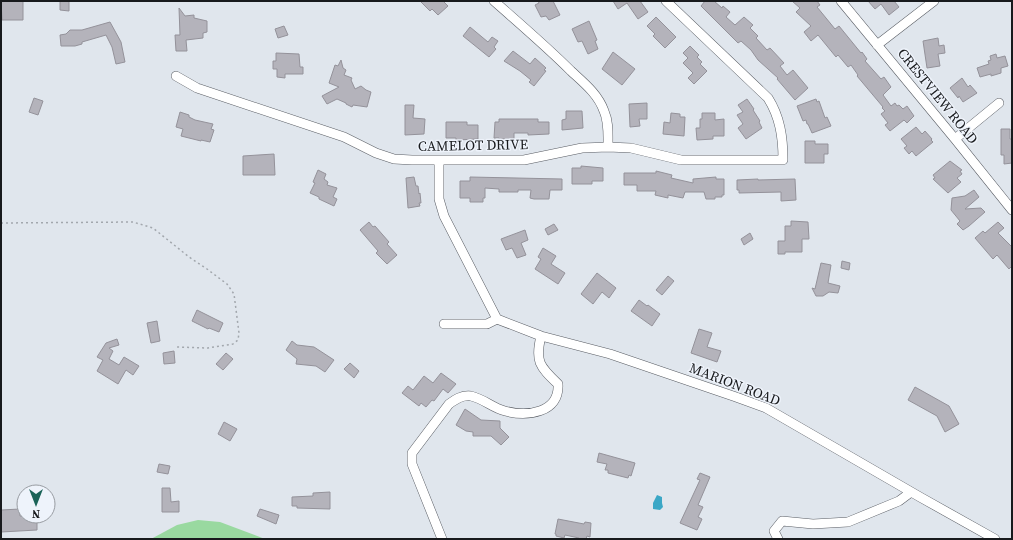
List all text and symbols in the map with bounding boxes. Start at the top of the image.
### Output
street label: CRESTVIEW ROAD [893,44,983,148]
street label: CAMELOT DRIVE [418,134,528,156]
street label: MARION ROAD [687,357,784,411]
north arrow [16,484,56,524]
text: N [32,506,40,521]

